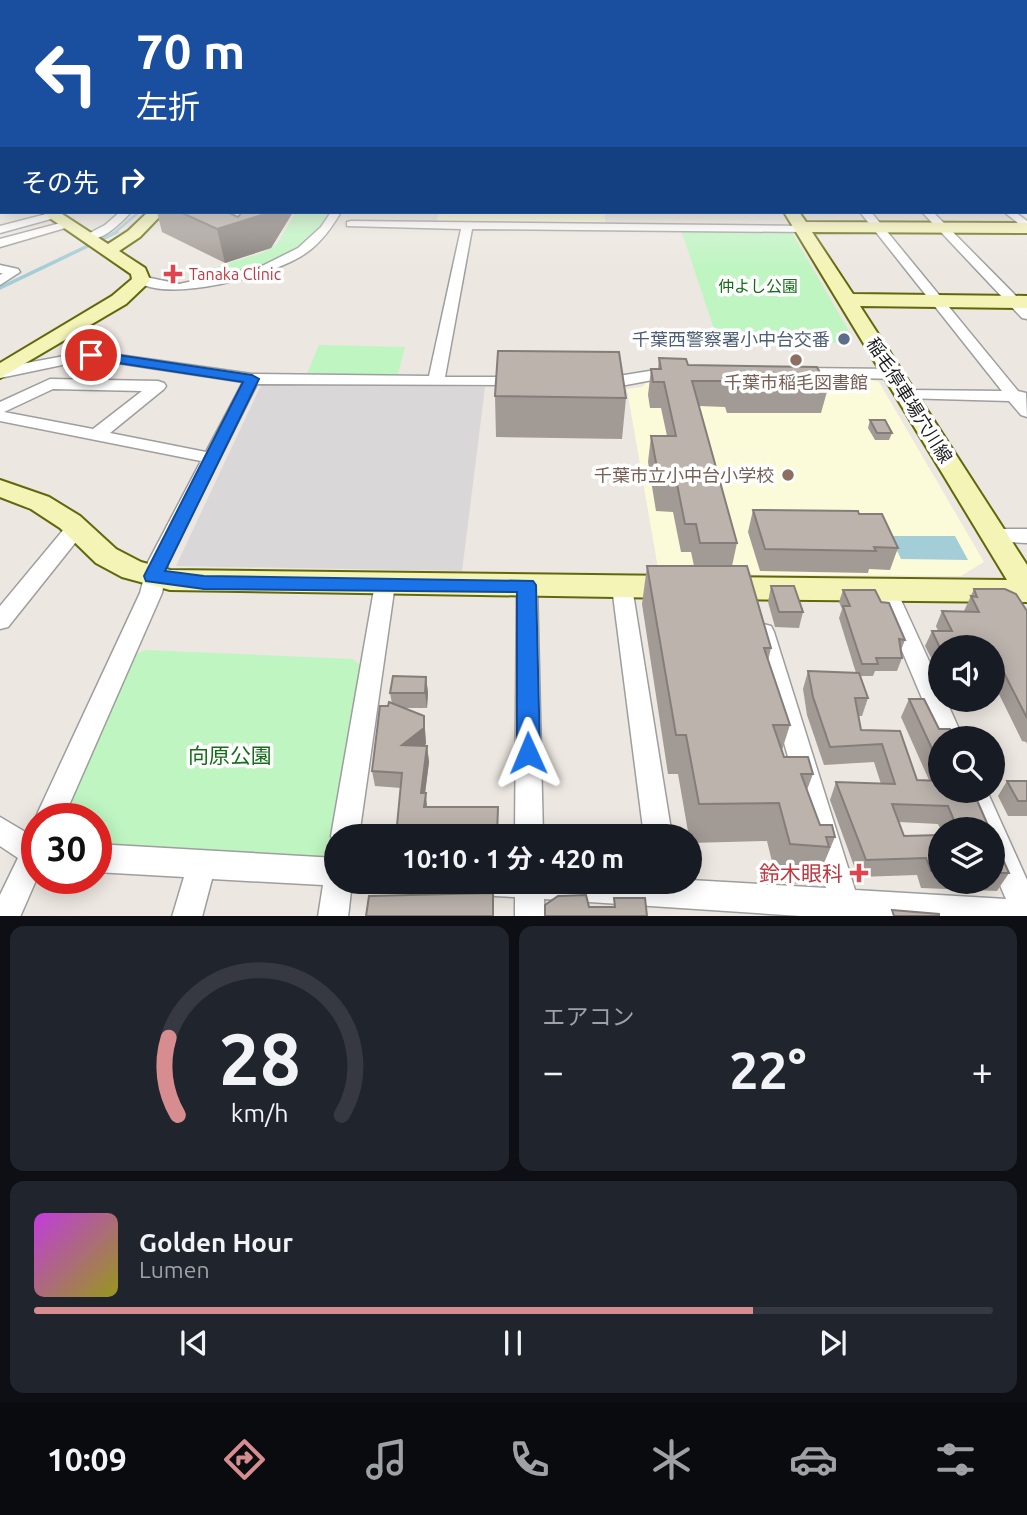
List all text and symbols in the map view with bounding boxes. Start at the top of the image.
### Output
text: 70 m [136,23,245,78]
icon: left [21,28,112,119]
text: 左折 [136,88,200,124]
icon: right [113,161,151,199]
text: その先 [21,168,99,197]
marker: Tanaka Clinic [163,264,183,284]
place label: Tanaka Clinic [189,265,282,283]
park label: 仲よし公園 [718,277,798,295]
pin [61,325,121,385]
place label: 千葉西警察署小中台交番 [632,329,830,349]
marker: 千葉西警察署小中台交番 [836,331,852,347]
street label: 稲毛停車場穴川線 [863,334,957,466]
icon: arrive [72,336,110,374]
marker: 千葉市稲毛図書館 [788,352,804,368]
place label: 千葉市稲毛図書館 [724,372,868,392]
place label: 千葉市立小中台小学校 [594,465,774,485]
marker: 千葉市立小中台小学校 [780,467,796,483]
map controls [928,635,1005,894]
button: sound [928,635,1005,712]
position arrow [491,716,565,790]
button: search [928,726,1005,803]
park label: 向原公園 [188,743,272,767]
speed limit sign: 30 [21,803,112,894]
button: layers [928,817,1005,894]
text: 10:10 · 1 分 · 420 m [402,844,624,873]
place label: 鈴木眼科 [759,861,843,885]
marker: 鈴木眼科 [849,863,869,883]
text: エアコン [543,1004,635,1029]
text: 28 [218,1017,300,1099]
text: 22° [729,1041,806,1099]
text: − [543,1050,564,1092]
text: + [972,1050,993,1092]
text: km/h [230,1098,288,1126]
text: Golden Hour [139,1228,293,1257]
text: Lumen [139,1257,210,1282]
icon: previous [175,1324,213,1362]
icon: pause [494,1324,532,1362]
icon: next [814,1324,852,1362]
icon: directions [220,1435,269,1484]
icon: music [362,1435,411,1484]
icon: phone [505,1435,554,1484]
icon: climate [647,1435,696,1484]
icon: car [789,1435,838,1484]
icon: filters [931,1435,980,1484]
text: 10:09 [47,1441,127,1477]

